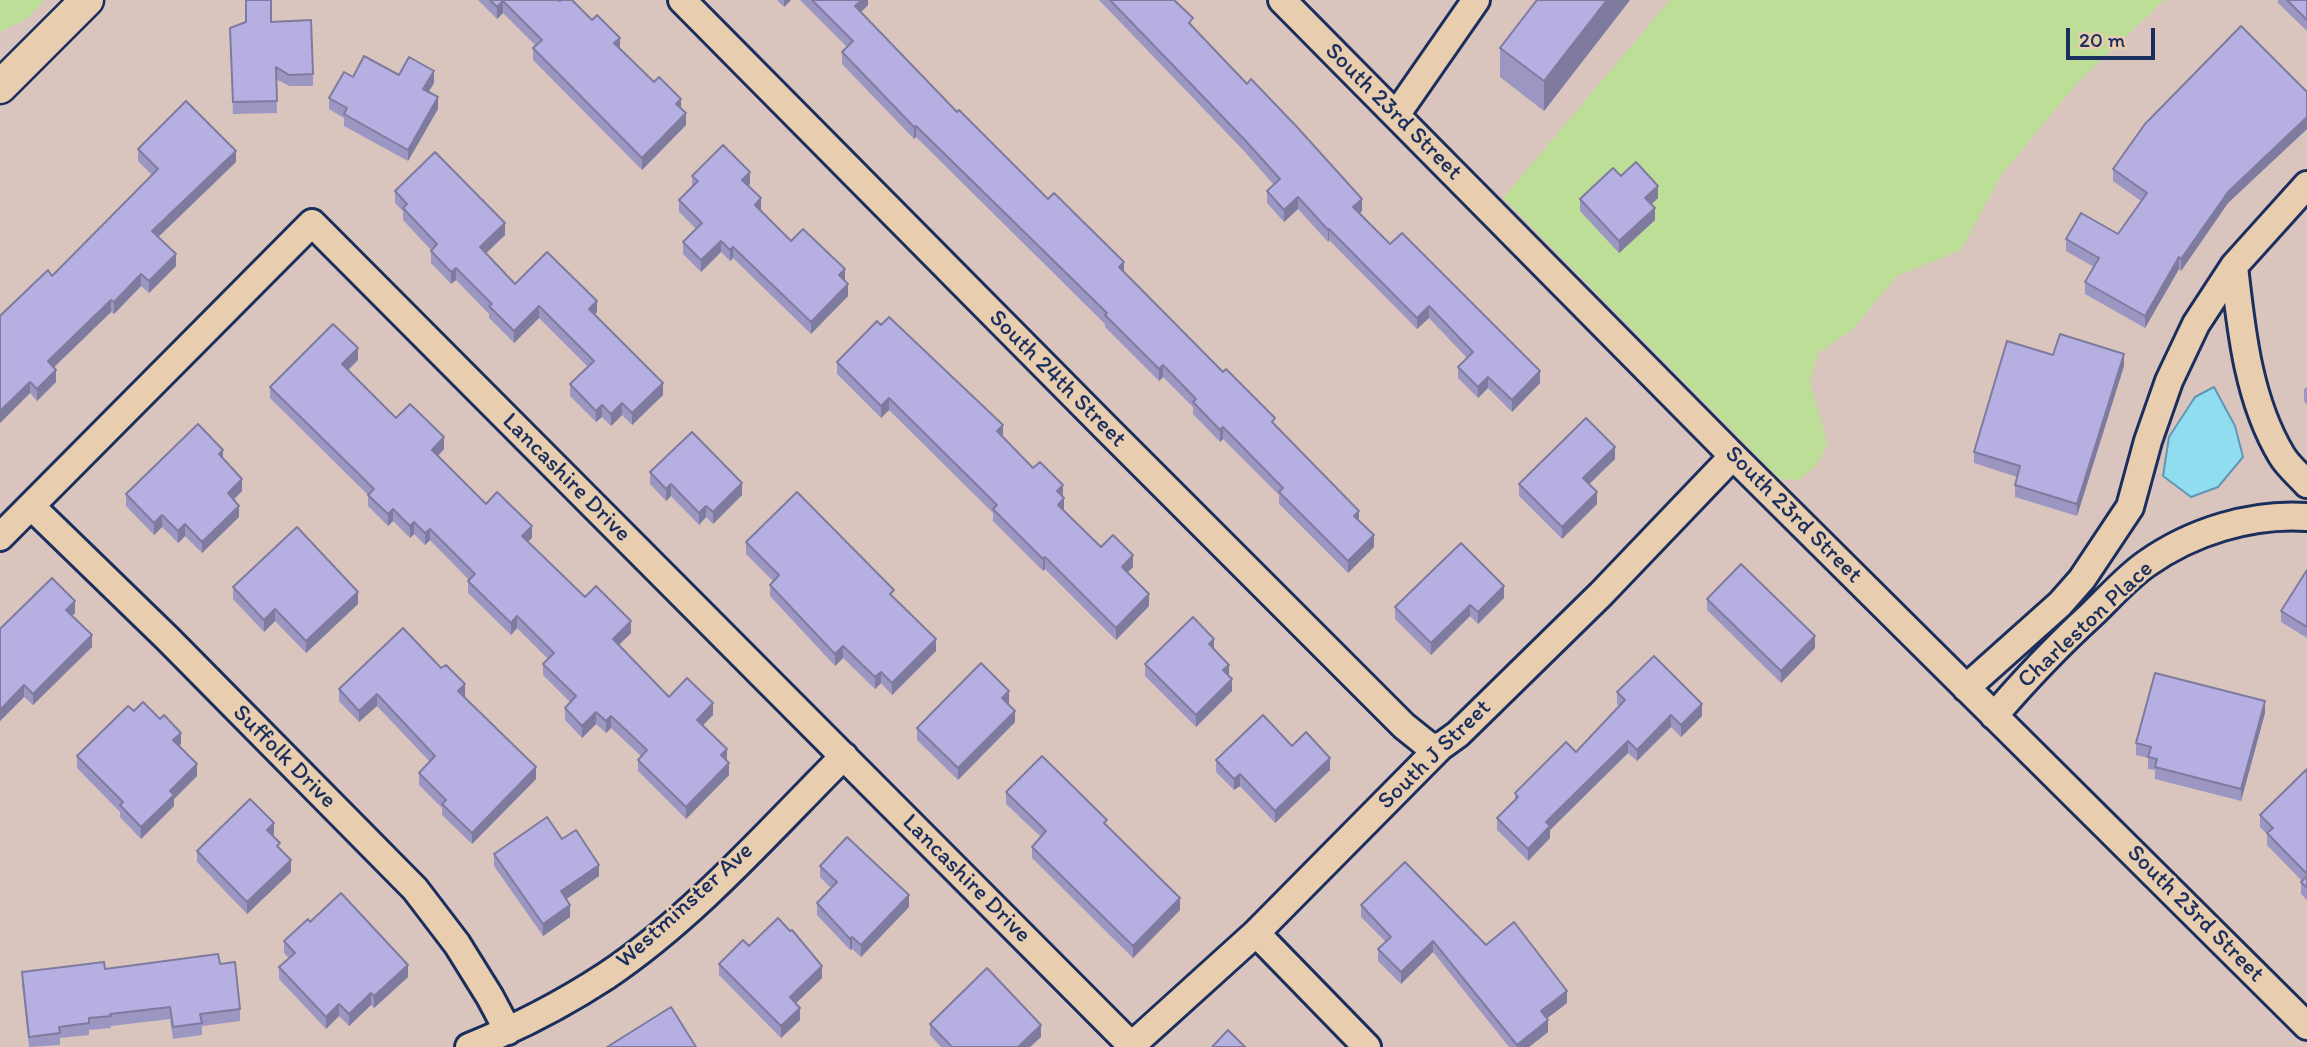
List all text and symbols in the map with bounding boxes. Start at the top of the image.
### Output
scale bar [2069,14,2158,58]
text: 20 m [2079,27,2125,52]
street label: South 23rd Street [1318,37,1468,187]
street label: South 24th Street [982,304,1132,454]
street label: Lancashire Drive [495,407,637,549]
street label: South 23rd Street [1718,440,1868,590]
street label: Charleston Place [2012,555,2160,695]
street label: South J Street [1372,694,1498,816]
street label: Suffolk Drive [226,699,342,815]
street label: Lancashire Drive [895,808,1037,950]
street label: Westminster Ave [611,837,759,975]
street label: South 23rd Street [2120,839,2270,989]

